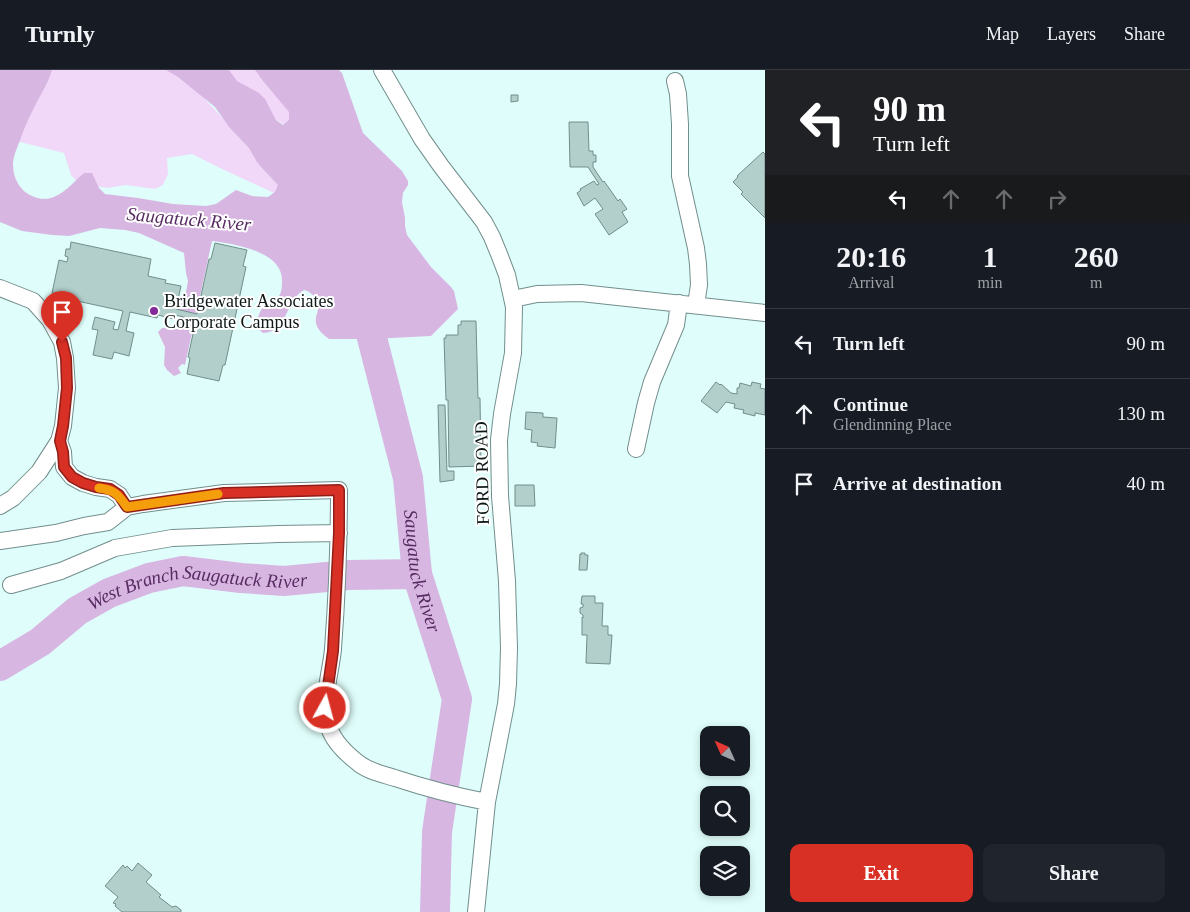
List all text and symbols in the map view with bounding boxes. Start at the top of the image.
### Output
text: Turnly [25,21,95,47]
text: Map [986,24,1019,44]
text: Layers [1047,24,1096,44]
text: Share [1124,24,1165,44]
icon: left [790,90,855,155]
text: 90 m [873,90,946,129]
text: Turn left [873,131,950,156]
icon: left [884,185,912,213]
icon: ahead [937,185,965,213]
icon: ahead [990,185,1018,213]
icon: right [1043,185,1071,213]
water label: Saugatuck River [126,203,253,235]
text: 20:16 [836,240,906,273]
text: 1 [982,240,997,273]
text: 260 [1074,240,1119,273]
text: Arrival [848,274,894,291]
text: min [978,274,1002,291]
text: m [1090,274,1102,291]
pin [41,291,83,342]
place label: Bridgewater Associates Corporate Campus [164,291,333,332]
icon: arrive [48,298,76,326]
marker: Bridgewater Associates Corporate Campus [148,305,160,317]
icon: left [790,330,818,358]
text: Turn left [833,333,905,354]
text: 90 m [1126,333,1165,354]
text: Continue [833,394,908,415]
icon: ahead [790,400,818,428]
text: 130 m [1117,403,1165,424]
text: Glendinning Place [833,416,952,433]
street label: FORD ROAD [471,421,493,525]
icon: arrive [790,470,818,498]
text: Arrive at destination [833,473,1002,494]
text: 40 m [1126,473,1165,494]
water label: Saugatuck River [400,509,446,635]
water label: West Branch Saugatuck River [83,561,309,614]
position arrow [298,681,350,733]
north arrow [700,726,750,776]
map controls [700,726,750,896]
button: search [700,786,750,836]
button: Exit [790,844,973,902]
button: Share [983,844,1165,902]
button: layers [700,846,750,896]

